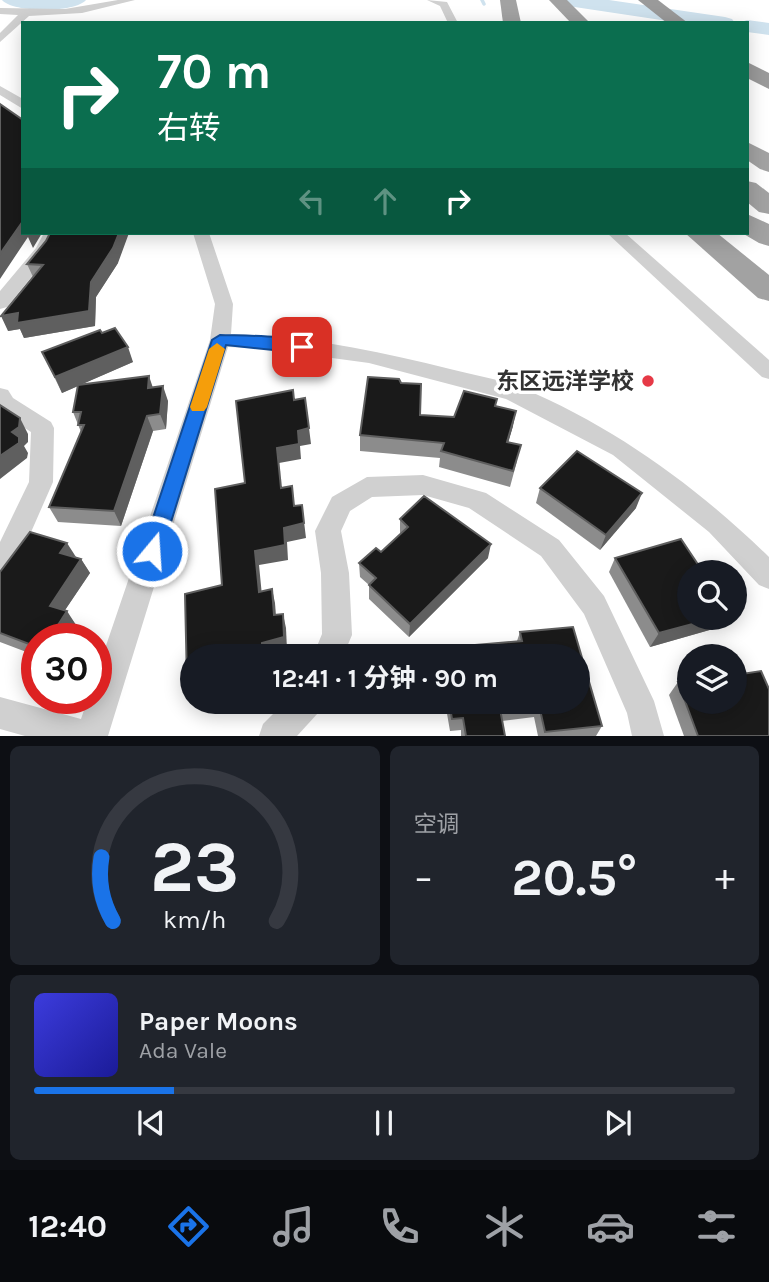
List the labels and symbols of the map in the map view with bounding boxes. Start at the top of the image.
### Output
pin [272,317,332,377]
place label: 东区远洋学校 [496,368,634,395]
marker: 东区远洋学校 [640,373,656,389]
position arrow [115,514,189,588]
speed limit sign: 30 [21,623,112,714]

